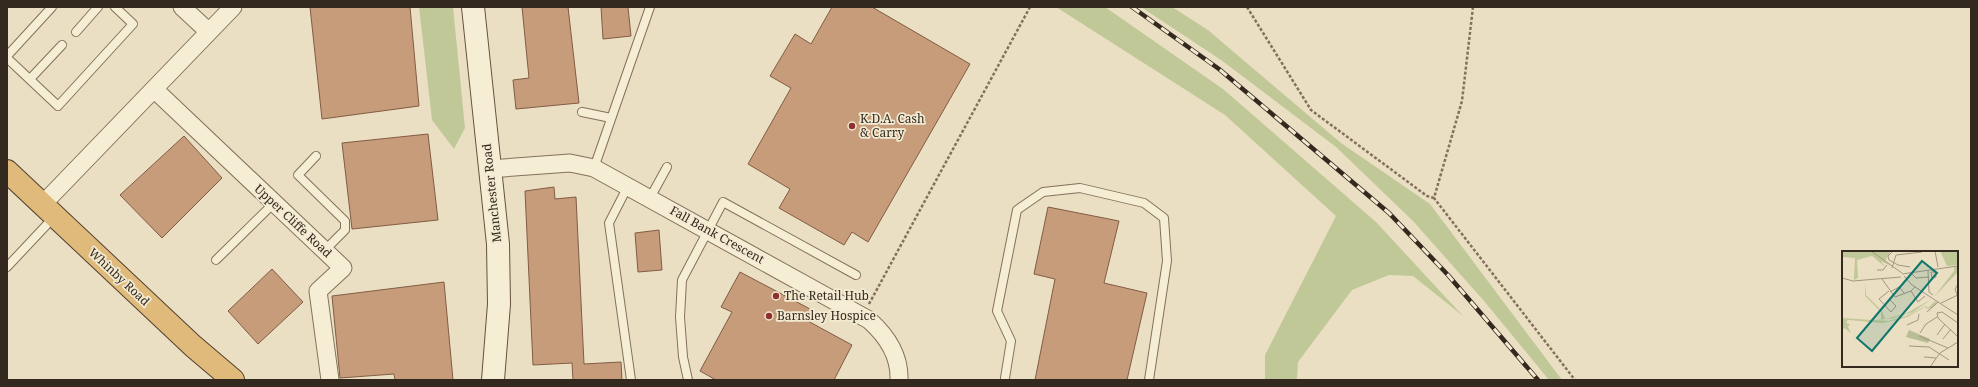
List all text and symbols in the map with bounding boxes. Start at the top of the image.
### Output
place label: K.D.A. Cash & Carry [860,110,925,141]
marker: K.D.A. Cash & Carry [847,121,857,131]
street label: Manchester Road [478,142,505,243]
street label: Upper Cliffe Road [251,180,336,262]
street label: Fall Bank Crescent [667,202,768,268]
street label: Whinby Road [85,244,154,310]
inset map [1842,251,1958,367]
place label: The Retail Hub [784,287,869,304]
marker: The Retail Hub [771,291,781,301]
place label: Barnsley Hospice [777,307,876,324]
marker: Barnsley Hospice [764,311,774,321]

